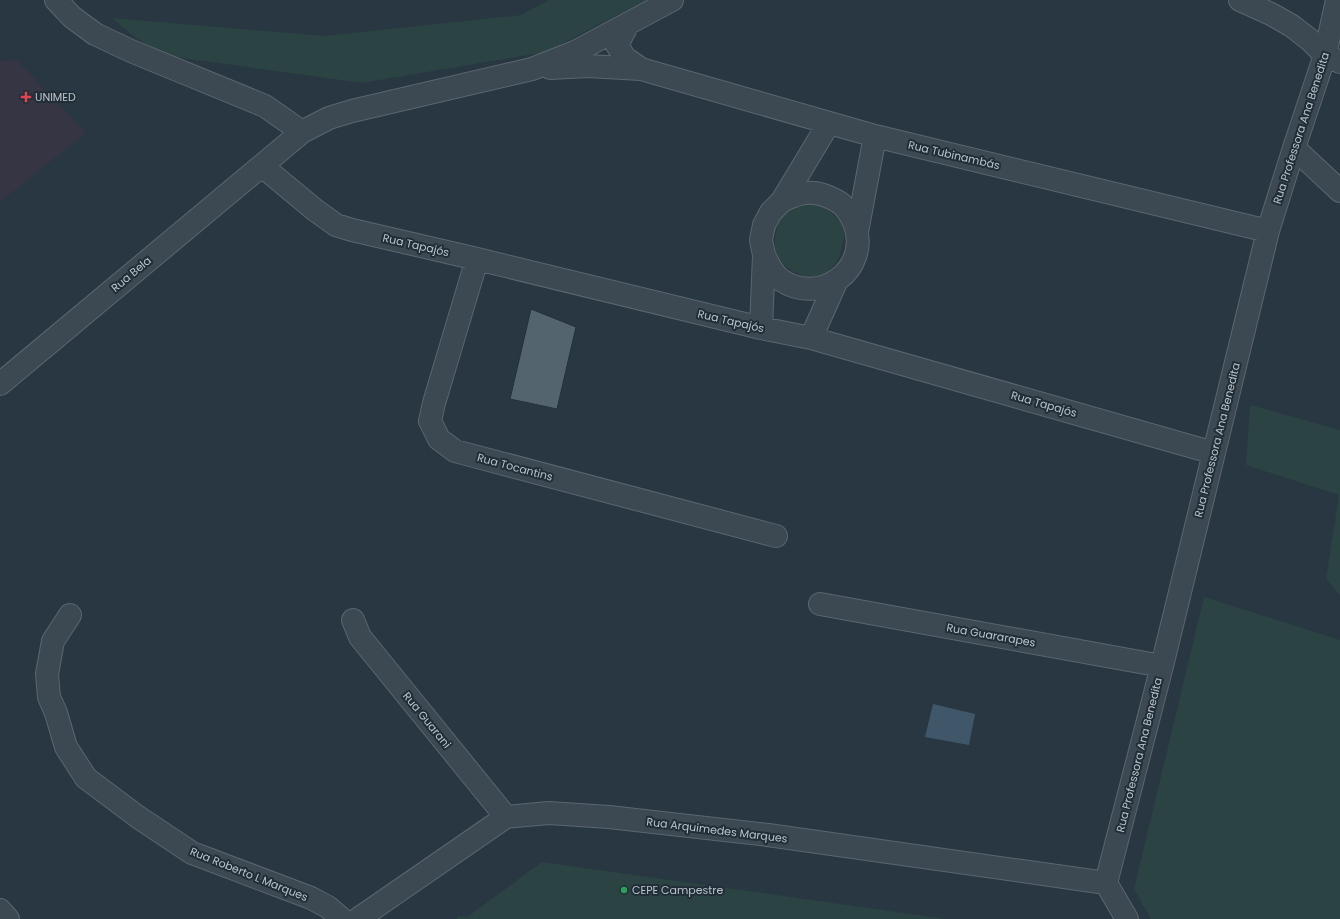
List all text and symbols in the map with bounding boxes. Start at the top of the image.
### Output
street label: Rua Professora Ana Benedita [1269,50,1333,206]
place label: UNIMED [35,89,76,105]
marker: UNIMED [20,91,32,103]
street label: Rua Tubinambás [907,137,1002,173]
street label: Rua Tapajós [381,230,451,260]
street label: Rua Bela [108,253,154,295]
street label: Rua Tapajós [696,306,766,336]
street label: Rua Professora Ana Benedita [1190,361,1244,519]
street label: Rua Tapajós [1009,387,1079,421]
street label: Rua Tocantins [475,449,555,485]
street label: Rua Guararapes [945,619,1037,651]
street label: Rua Professora Ana Benedita [1112,676,1166,834]
street label: Rua Guarani [399,688,455,752]
street label: Rua Arquimedes Marques [646,813,789,847]
street label: Rua Roberto L Marques [188,843,311,905]
place label: CEPE Campestre [632,882,723,898]
marker: CEPE Campestre [619,885,629,895]

